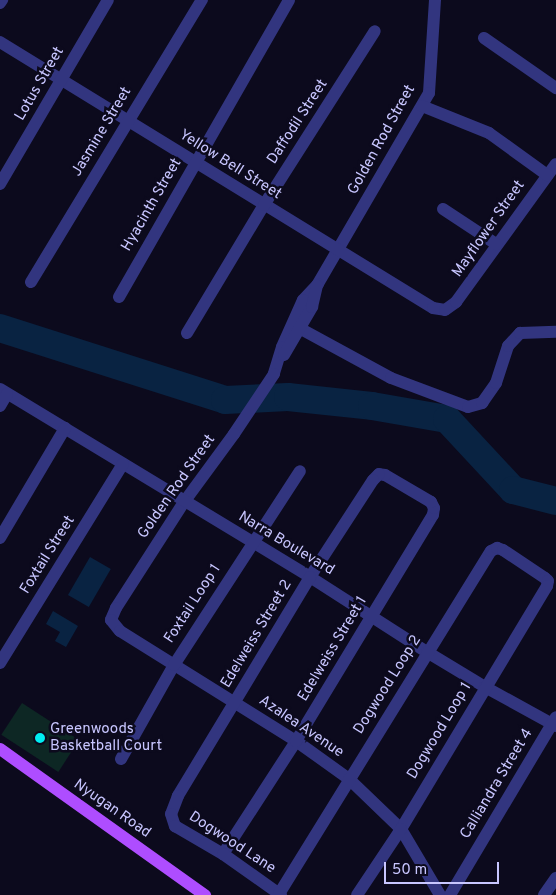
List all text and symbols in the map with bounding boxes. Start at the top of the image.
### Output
street label: Lotus Street [12,44,68,124]
street label: Daffodil Street [264,76,332,168]
street label: Golden Rod Street [344,82,420,198]
street label: Jasmine Street [68,84,136,180]
street label: Yellow Bell Street [175,126,285,204]
street label: Hyacinth Street [118,155,186,255]
street label: Mayflower Street [449,177,529,281]
street label: Golden Rod Street [134,432,220,542]
street label: Narra Boulevard [235,508,337,580]
street label: Foxtail Street [17,513,79,597]
street label: Foxtail Loop 1 [161,561,225,647]
street label: Edelweiss Street 2 [218,577,296,691]
street label: Edelweiss Street 1 [295,593,371,705]
street label: Dogwood Loop 2 [350,632,426,738]
street label: Dogwood Loop 1 [404,679,476,783]
street label: Azalea Avenue [255,692,347,762]
place label: Greenwoods Basketball Court [50,720,162,755]
street label: Calliandra Street 4 [457,726,537,842]
marker: Greenwoods Basketball Court [34,732,46,744]
street label: Nyugan Road [70,776,154,842]
street label: Dogwood Lane [185,808,279,878]
scale bar [386,852,501,884]
text: 50 m [392,861,427,880]

